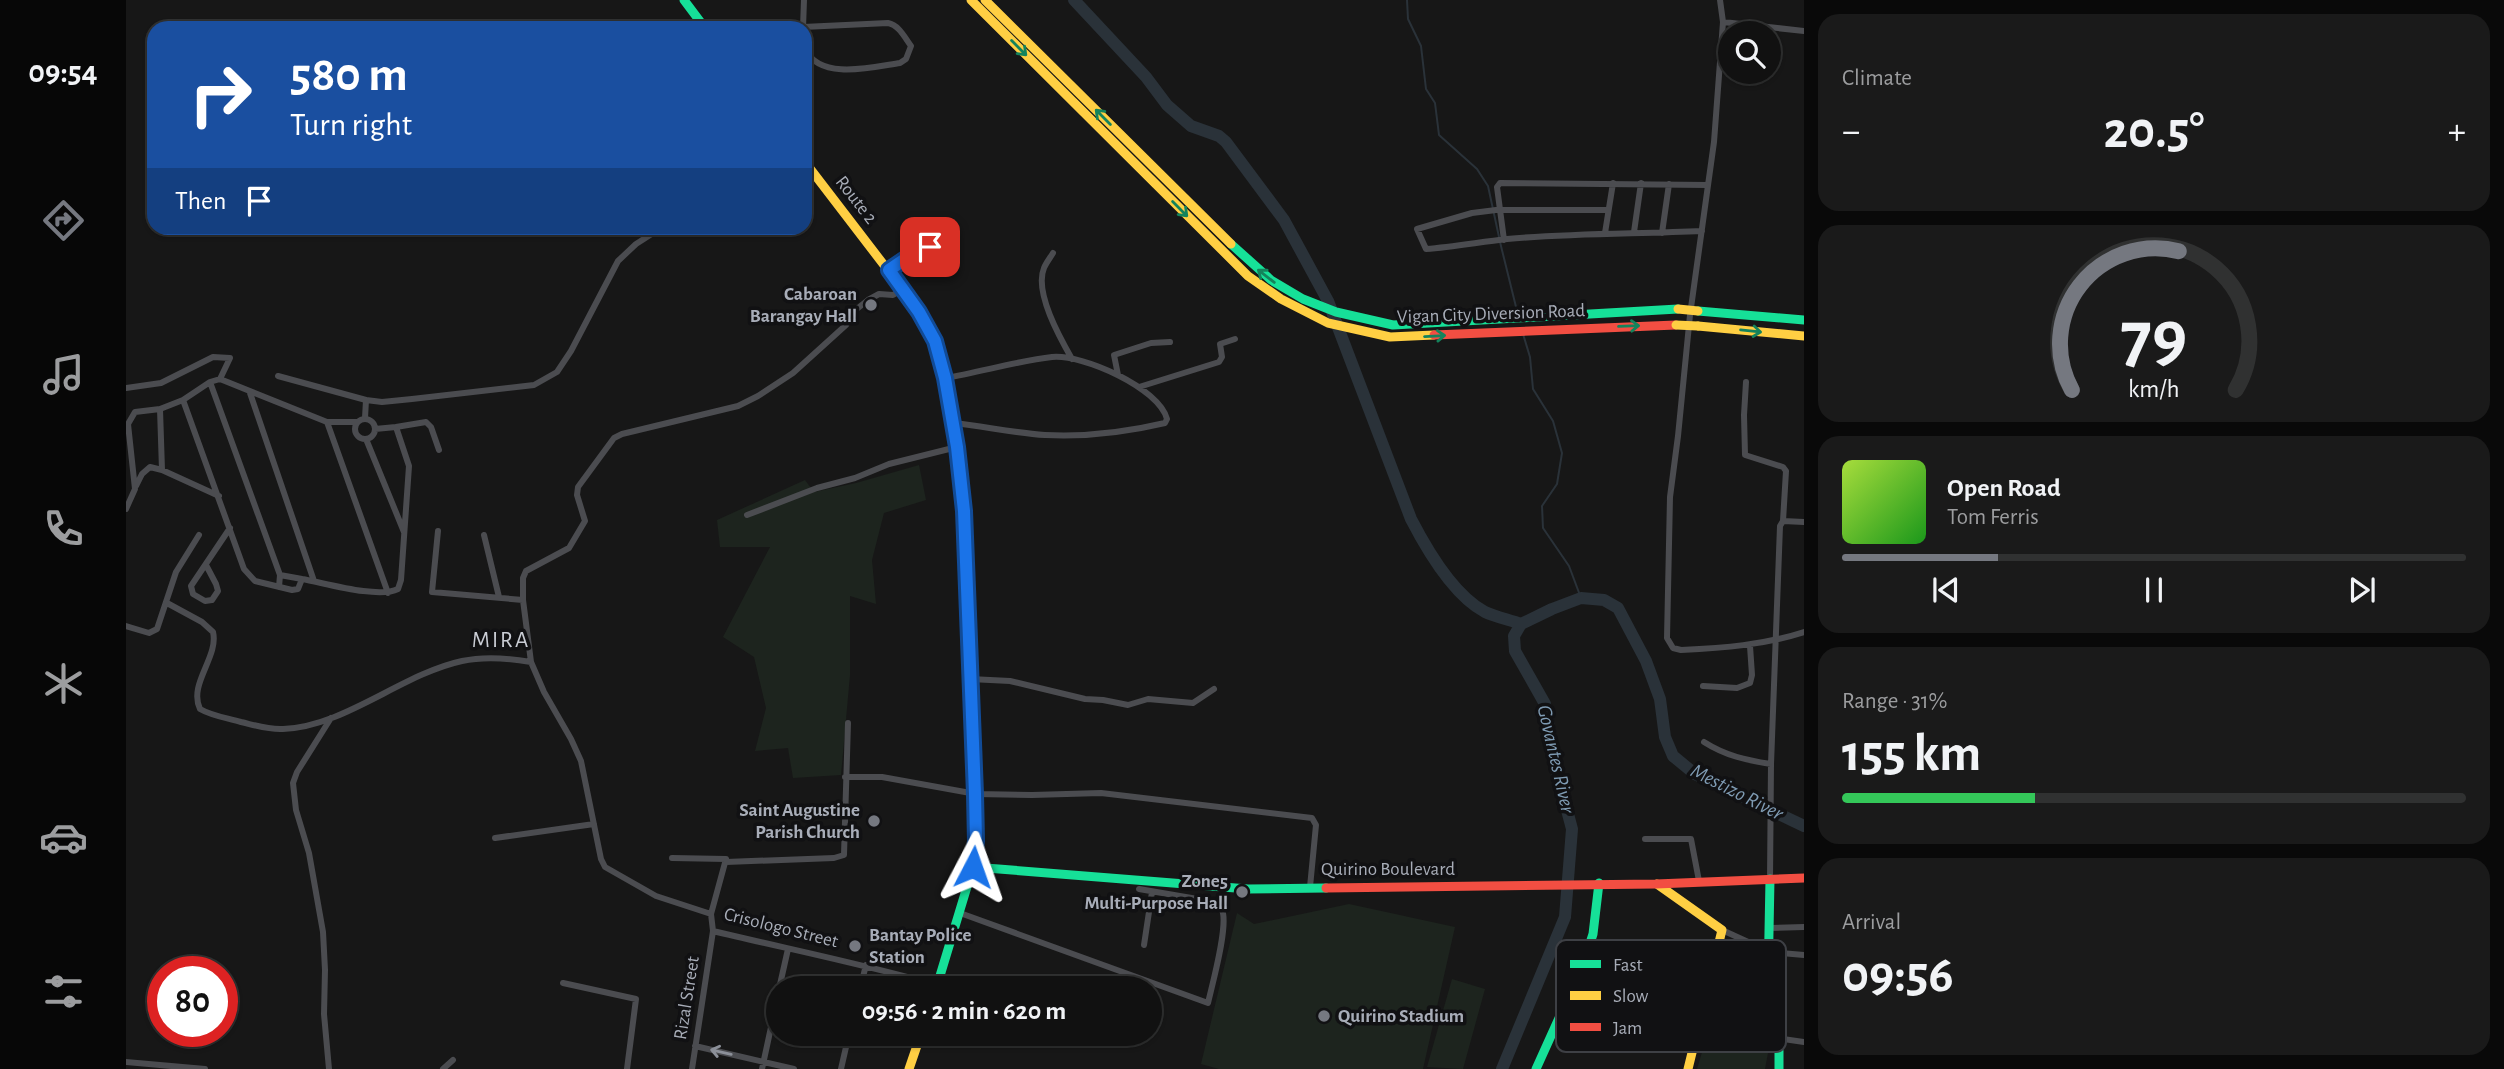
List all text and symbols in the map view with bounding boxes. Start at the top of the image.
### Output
map controls [1718,21,1781,84]
button: search [1718,21,1781,84]
one-way arrow [1011,40,1028,57]
icon: right [175,49,266,140]
text: 580 m [290,51,408,100]
text: 09:54 [28,56,98,88]
text: Climate [1842,67,1912,90]
text: 20.5° [2103,105,2205,157]
text: Turn right [290,109,412,141]
one-way arrow [1095,109,1112,126]
text: − [1842,113,1860,151]
text: + [2448,113,2466,151]
street label: Route 2 [832,172,881,228]
icon: arrive [240,182,278,220]
text: Then [175,188,226,214]
icon: directions [39,196,88,245]
one-way arrow [1172,200,1189,217]
pin [900,217,960,277]
icon: arrive [911,228,949,266]
one-way arrow [1257,268,1276,283]
place label: Cabaroan Barangay Hall [750,285,857,326]
marker: Cabaroan Barangay Hall [863,297,879,313]
street label: Vigan City Diversion Road [1396,301,1586,327]
text: 79 [2121,302,2187,375]
one-way arrow [1618,320,1641,333]
one-way arrow [1739,325,1762,338]
one-way arrow [1424,330,1447,343]
icon: music [39,350,88,399]
text: km/h [2128,376,2180,401]
text: Open Road [1947,475,2061,501]
icon: phone [39,504,88,553]
text: Tom Ferris [1947,506,2039,529]
icon: previous [1927,571,1965,609]
icon: pause [2135,571,2173,609]
icon: next [2343,571,2381,609]
district label: MIRA [472,629,530,652]
icon: climate [39,659,88,708]
text: Range · 31% [1842,690,1948,713]
water label: Govantes River [1533,703,1579,816]
text: 155 km [1842,728,1981,780]
water label: Mestizo River [1687,760,1788,825]
place label: Saint Augustine Parish Church [739,801,860,842]
icon: car [39,813,88,862]
marker: Saint Augustine Parish Church [866,813,882,829]
position arrow [936,830,1010,904]
street label: Quirino Boulevard [1321,860,1455,879]
place label: Zone5 Multi-Purpose Hall [1084,872,1228,913]
marker: Zone5 Multi-Purpose Hall [1234,884,1250,900]
street label: Crisologo Street [722,905,840,951]
text: Arrival [1842,911,1901,934]
place label: Bantay Police Station [869,926,971,967]
marker: Bantay Police Station [847,938,863,954]
legend [1556,940,1786,1052]
text: 09:56 [1842,949,1954,1001]
street label: Rizal Street [671,955,703,1041]
speed limit sign: 80 [147,956,238,1047]
text: Fast [1613,956,1643,975]
icon: filters [39,967,88,1016]
text: Slow [1613,987,1649,1006]
text: 09:56 · 2 min · 620 m [862,998,1066,1024]
place label: Quirino Stadium [1338,1007,1464,1026]
marker: Quirino Stadium [1316,1008,1332,1024]
text: Jam [1613,1019,1642,1038]
one-way arrow [710,1045,733,1059]

